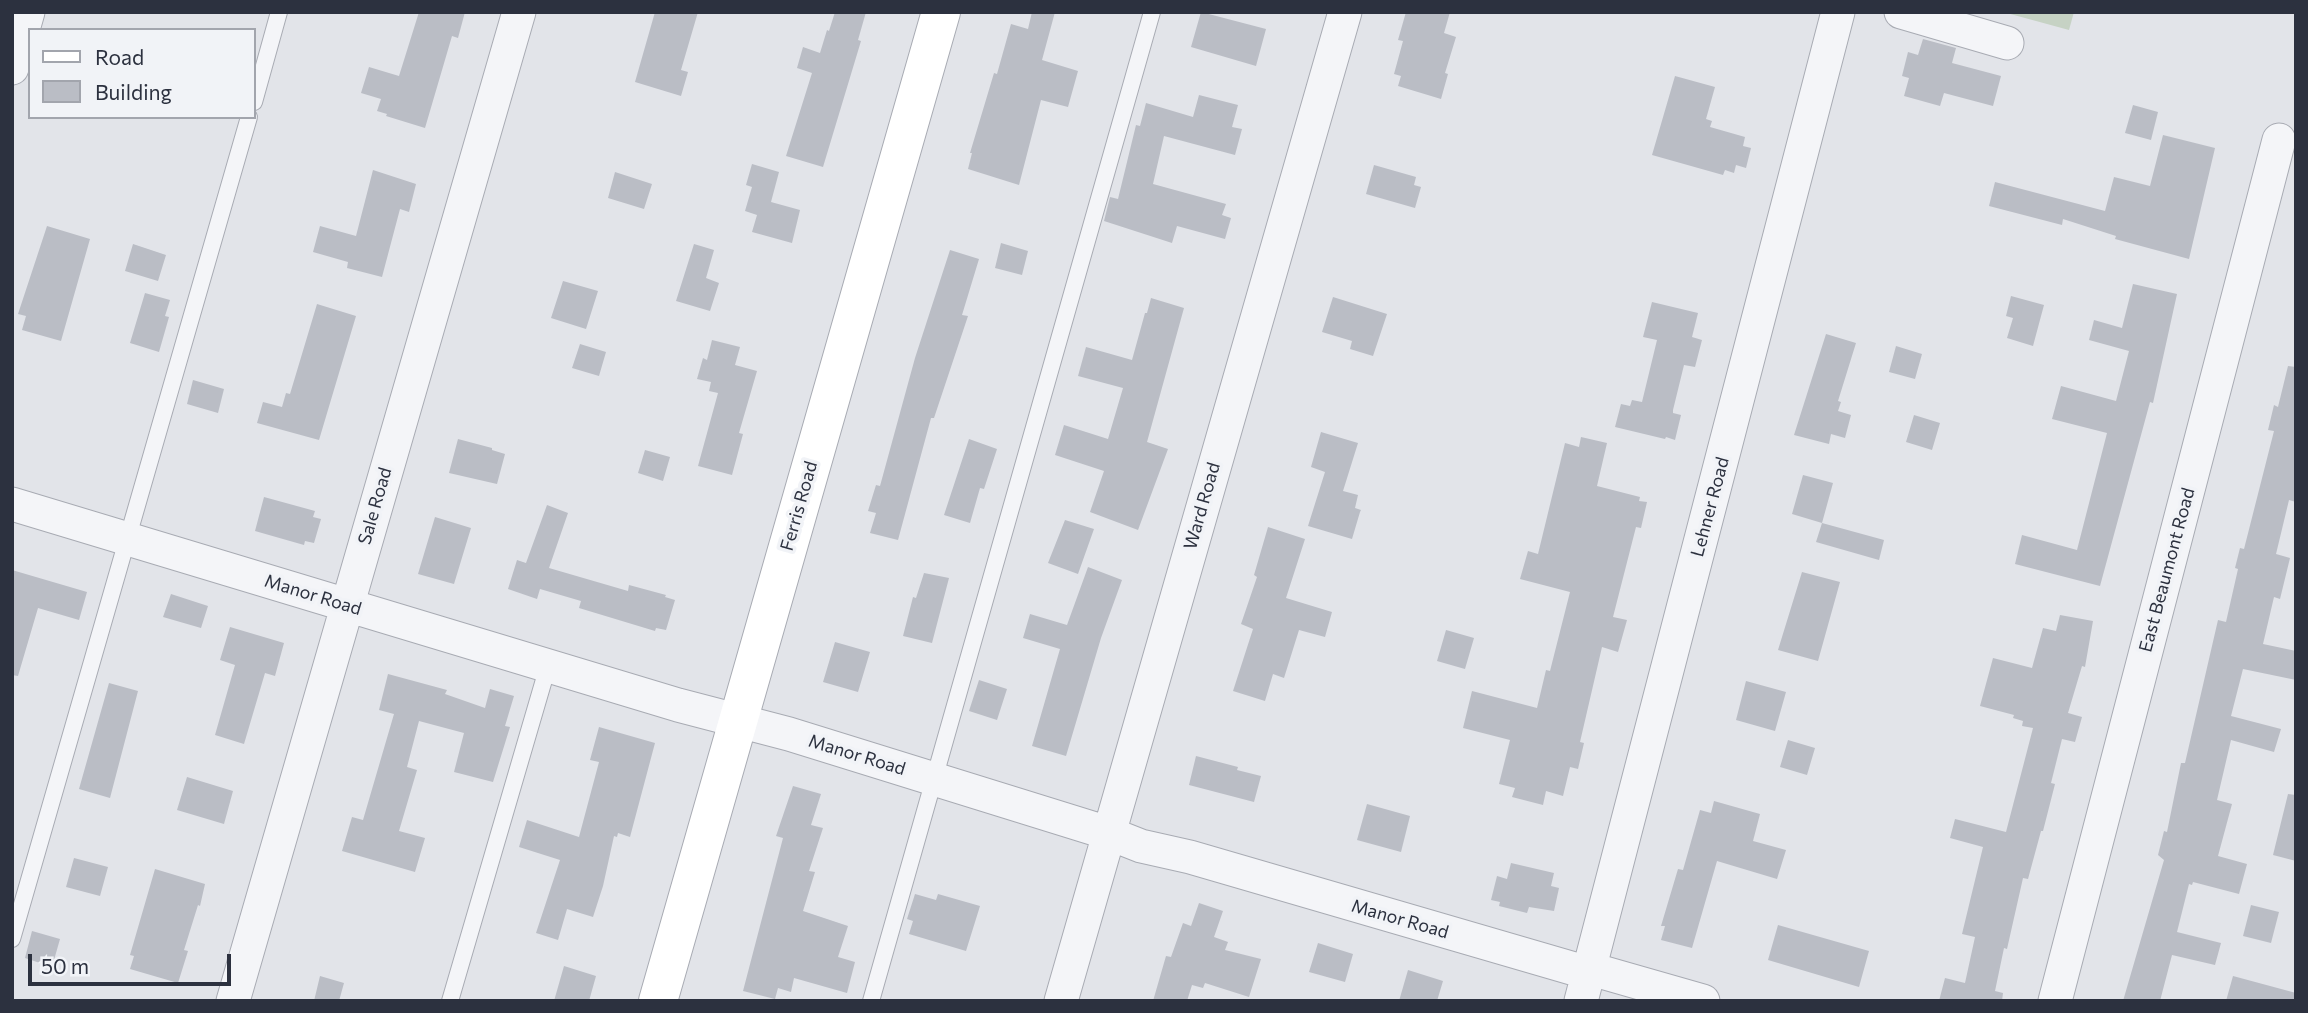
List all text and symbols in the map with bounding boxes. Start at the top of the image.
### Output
legend [28,28,256,119]
text: Road [95,44,144,69]
text: Building [95,79,172,104]
street label: Lehner Road [1686,455,1734,559]
street label: Ferris Road [776,459,822,553]
street label: Ward Road [1179,460,1225,552]
street label: Sale Road [354,465,396,547]
street label: East Beaumont Road [2135,485,2199,655]
street label: Manor Road [262,570,364,620]
street label: Manor Road [806,730,908,780]
street label: Manor Road [1349,895,1451,943]
scale bar [32,940,234,984]
text: 50 m [41,953,89,978]

